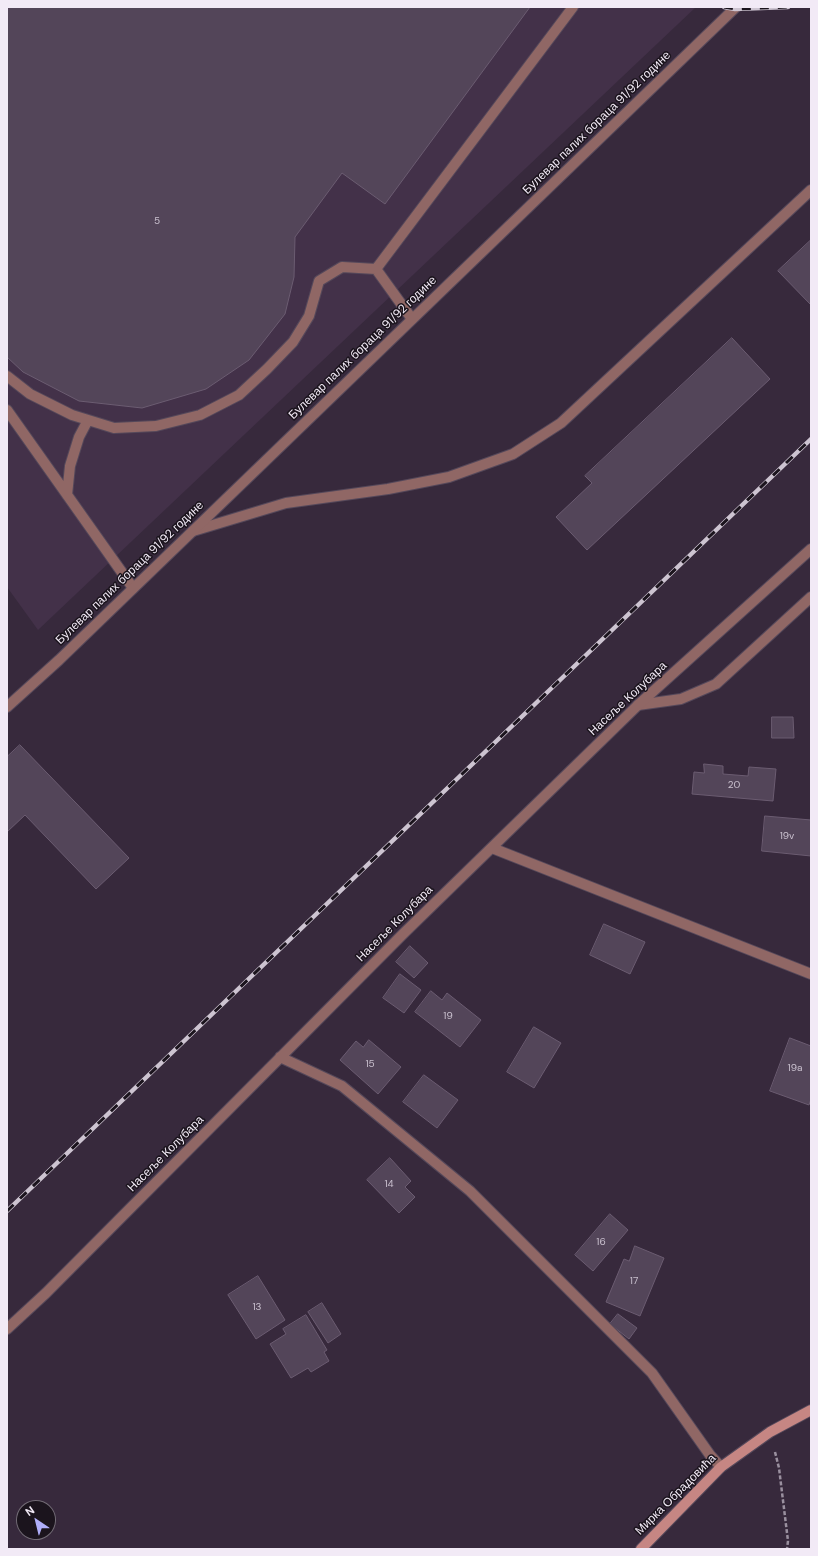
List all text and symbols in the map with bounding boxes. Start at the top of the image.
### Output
street label: Булевар палих бораца 91/92 године [520,48,674,198]
house number: 5 [154,215,160,227]
street label: Булевар палих бораца 91/92 године [286,273,440,423]
street label: Булевар палих бораца 91/92 године [53,498,207,648]
street label: Насеље Колубара [586,659,670,739]
house number: 20 [728,779,740,791]
house number: 19v [780,830,794,842]
street label: Насеље Колубара [354,883,436,965]
house number: 19 [443,1010,453,1022]
house number: 15 [365,1058,375,1070]
house number: 19a [788,1062,802,1074]
street label: Насеље Колубара [125,1113,207,1195]
house number: 14 [384,1178,394,1190]
house number: 16 [596,1236,606,1248]
house number: 17 [630,1275,638,1287]
house number: 13 [252,1301,262,1313]
street label: Мирка Обрадовића [633,1452,719,1538]
north arrow [16,1500,56,1540]
text: N [22,1503,37,1519]

